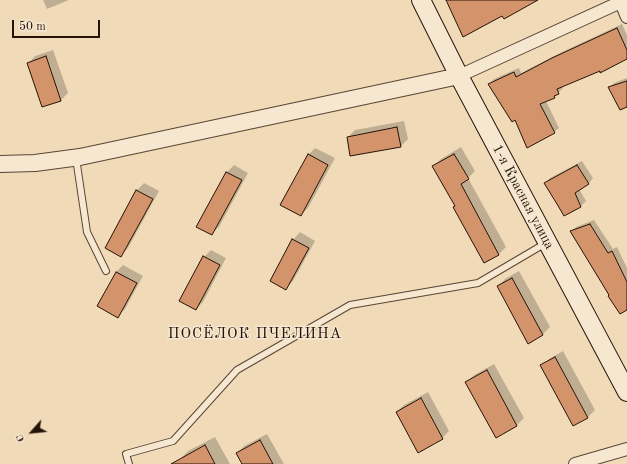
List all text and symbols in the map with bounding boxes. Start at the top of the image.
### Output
scale bar [14,12,102,38]
text: 50 m [19,21,46,33]
street label: 1-я Красная улица [488,142,558,252]
district label: ПОСЁЛОК ПЧЕЛИНА [168,325,342,343]
north arrow [12,412,52,452]
text: С [14,432,27,443]

